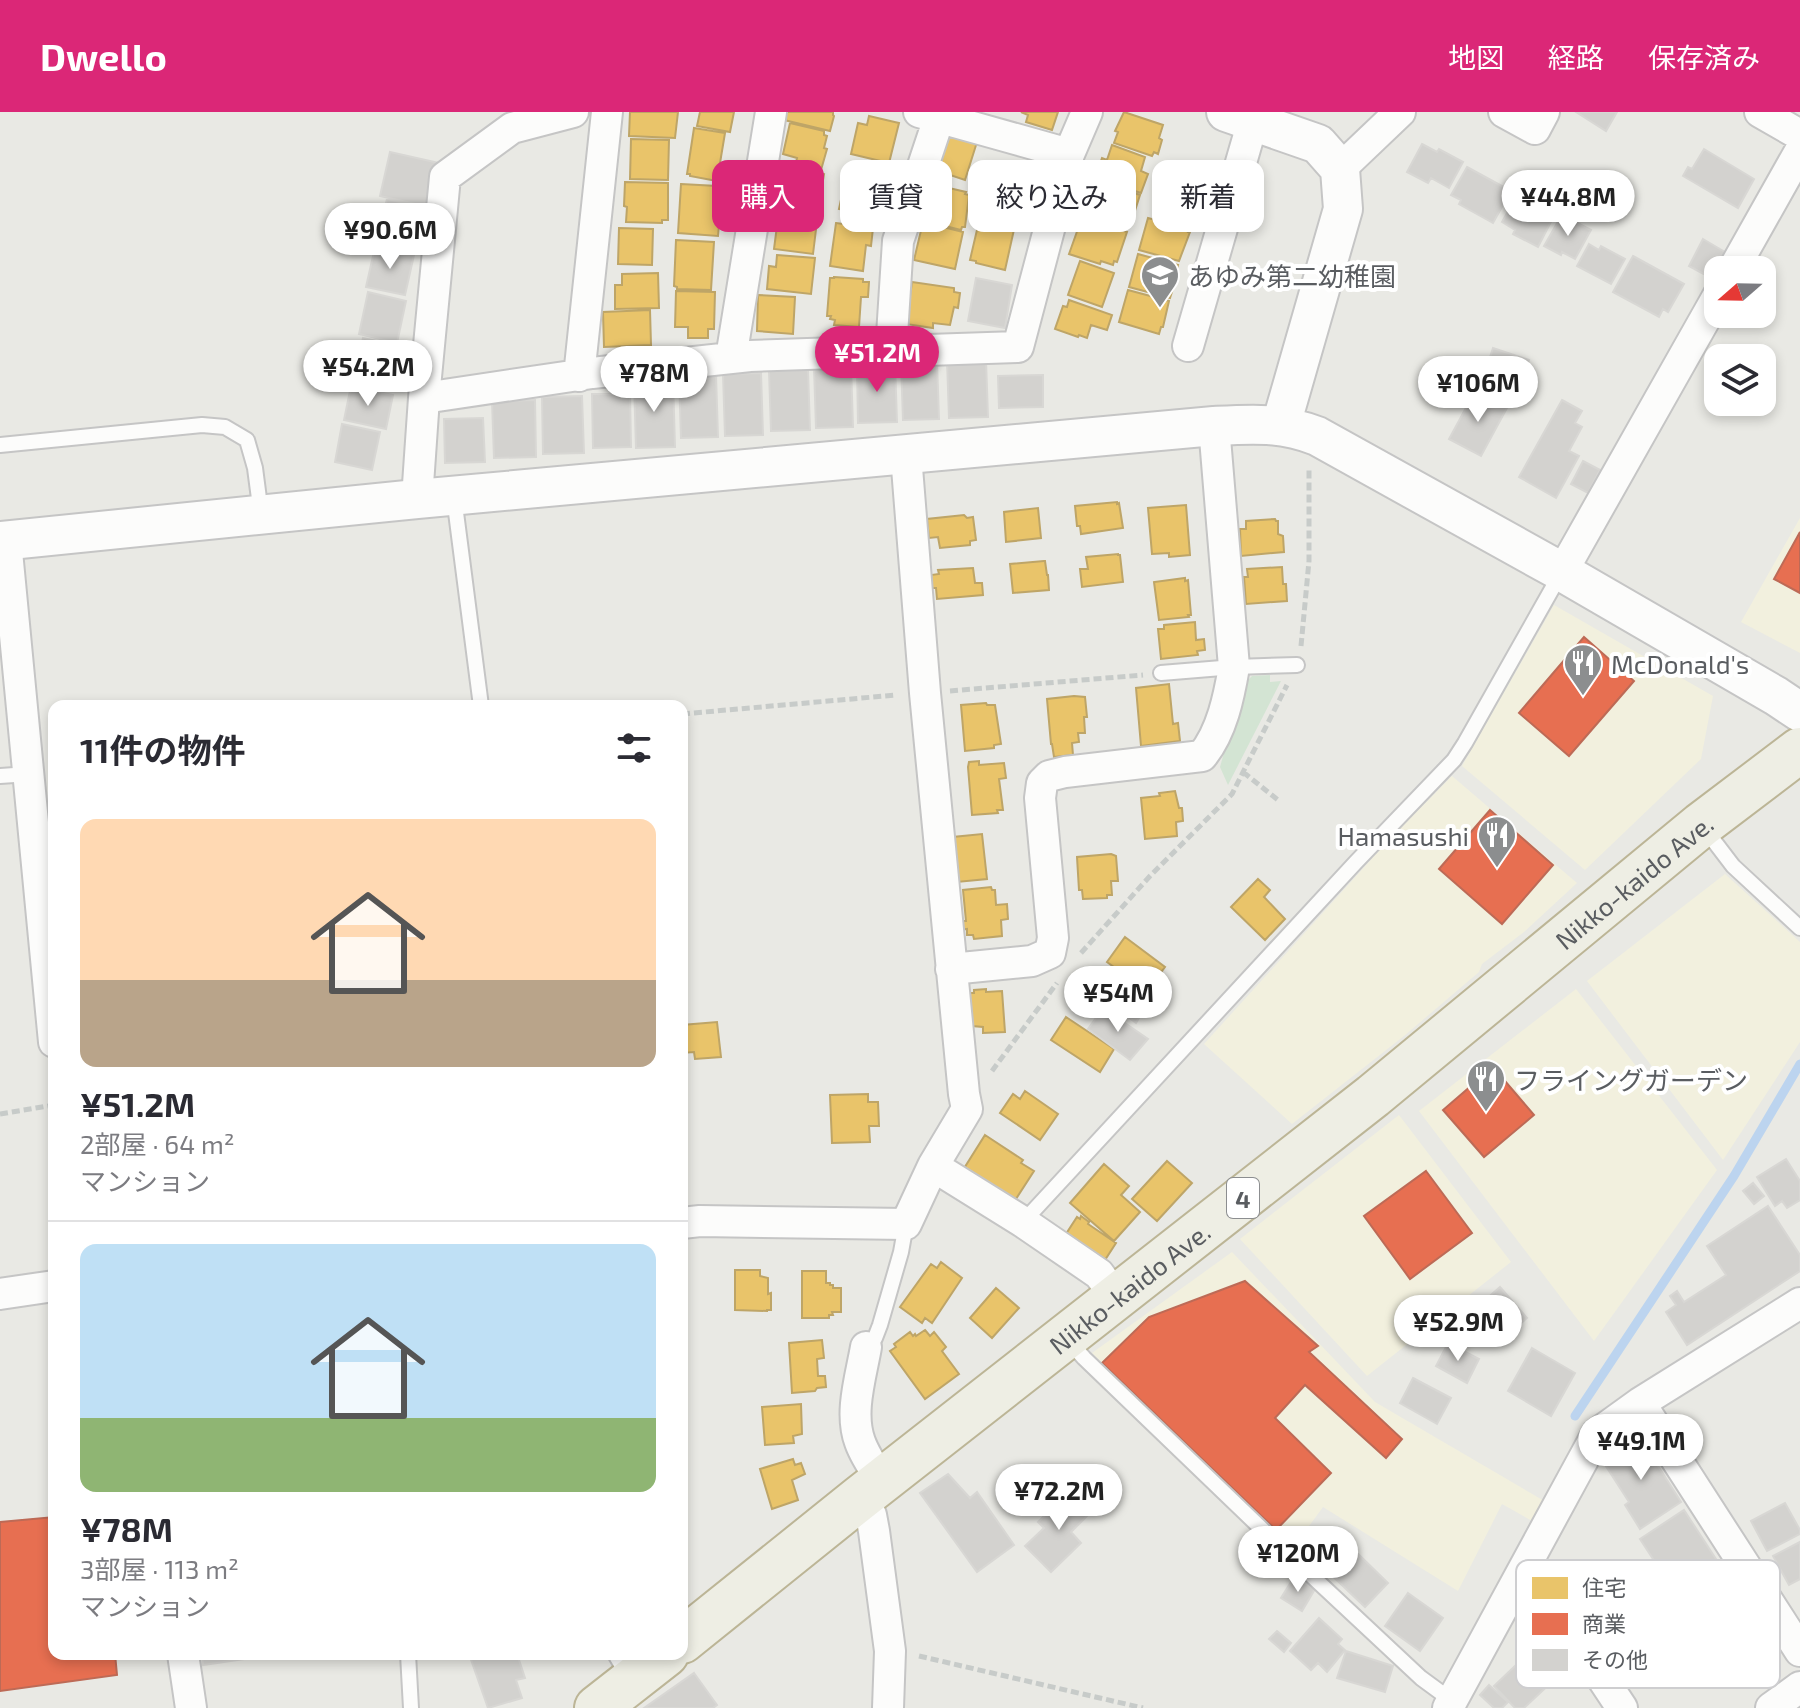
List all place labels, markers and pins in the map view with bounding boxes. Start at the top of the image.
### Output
pin: ¥44.8M [1503,170,1633,238]
pin: ¥90.6M [325,203,455,271]
school or university icon: あゆみ第二幼稚園 [1139,254,1181,309]
place label: あゆみ第二幼稚園 [1188,260,1396,291]
pin: ¥51.2M [812,326,942,394]
pin: ¥54.2M [303,340,433,408]
pin: ¥78M [607,346,701,414]
pin: ¥106M [1422,356,1534,424]
restaurant icon: McDonald's [1562,642,1604,697]
place label: McDonald's [1611,648,1749,679]
restaurant icon: Hamasushi [1476,814,1518,869]
place label: Hamasushi [1338,820,1469,851]
pin: ¥54M [1071,966,1165,1034]
restaurant icon: フライングガーデン [1465,1058,1507,1113]
place label: フライングガーデン [1514,1064,1748,1095]
pin: ¥52.9M [1393,1295,1523,1363]
pin: ¥49.1M [1576,1414,1706,1482]
pin: ¥72.2M [994,1464,1124,1532]
pin: ¥120M [1242,1526,1354,1594]

